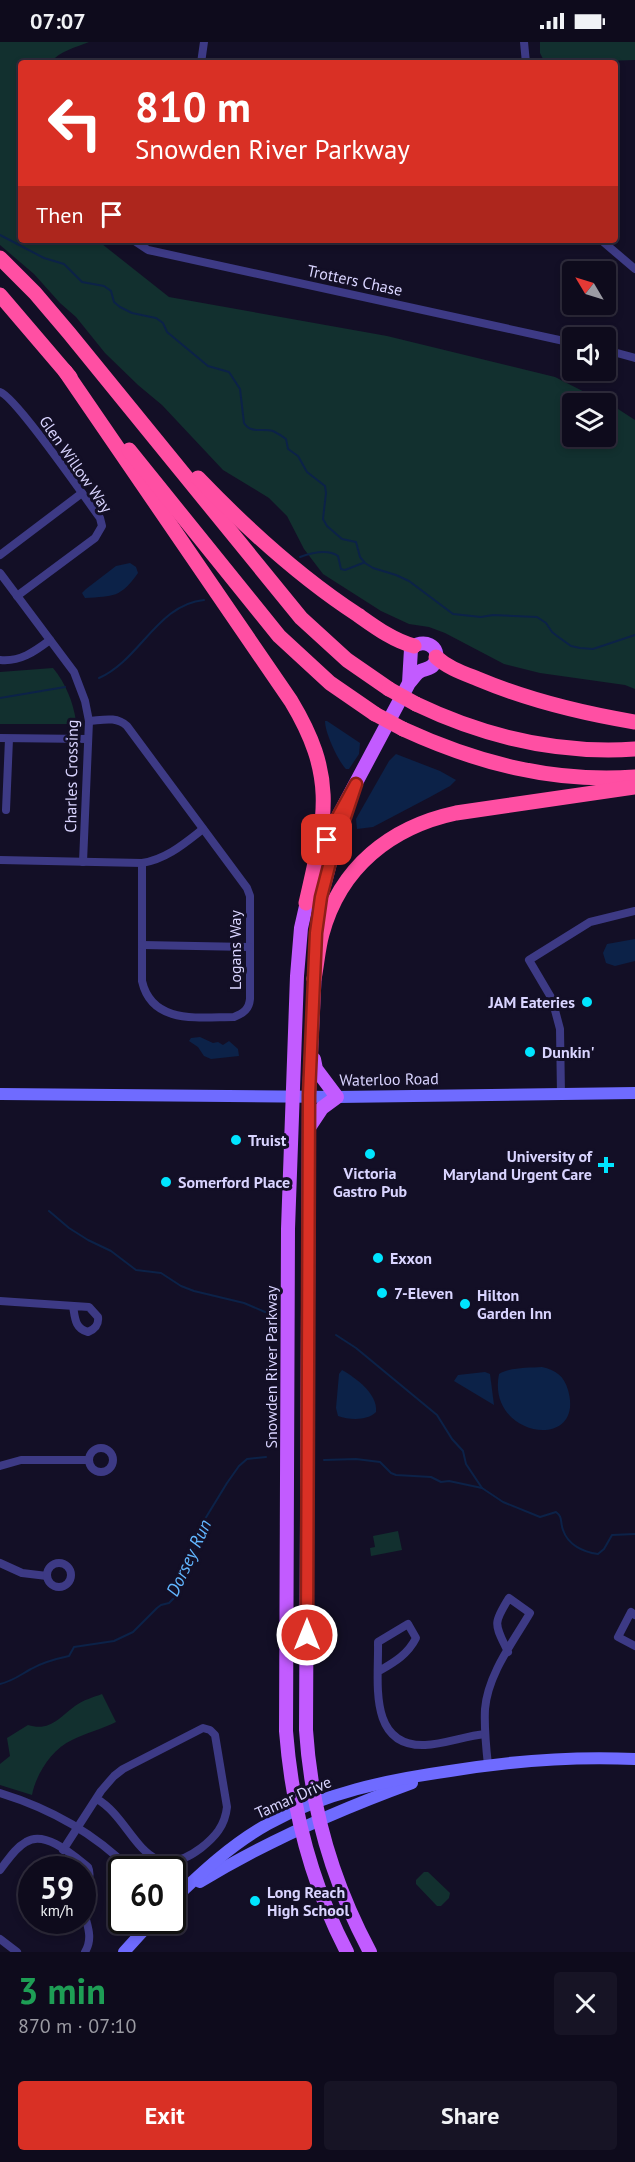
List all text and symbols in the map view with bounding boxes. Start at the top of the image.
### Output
text: 07:07 [30,7,86,35]
text: 810 m [135,79,251,134]
icon: left [36,84,114,162]
text: Snowden River Parkway [135,132,410,166]
icon: arrive [95,198,128,231]
text: Then [36,201,83,229]
street label: Trotters Chase [305,260,405,300]
north arrow [562,261,616,315]
map controls [562,261,616,447]
button: sound [562,327,616,381]
button: layers [562,393,616,447]
street label: Glen Willow Way [35,412,117,517]
street label: Charles Crossing [60,719,82,833]
pin [301,814,352,865]
icon: arrive [310,823,343,856]
street label: Logans Way [225,910,245,990]
place label: JAM Eateries [487,992,575,1012]
marker: JAM Eateries [580,995,594,1009]
place label: Dunkin' [542,1042,595,1062]
marker: Dunkin' [523,1045,537,1059]
street label: Waterloo Road [339,1068,439,1090]
place label: Truist [248,1130,287,1150]
marker: Truist [229,1133,243,1147]
place label: University of Maryland Urgent Care [443,1146,593,1184]
marker: Victoria Gastro Pub [363,1147,377,1161]
marker: University of Maryland Urgent Care [597,1156,615,1174]
place label: Victoria Gastro Pub [333,1163,407,1201]
place label: Somerford Place [178,1172,290,1192]
marker: Somerford Place [159,1175,173,1189]
place label: Exxon [390,1248,432,1268]
marker: Exxon [371,1251,385,1265]
place label: 7-Eleven [394,1283,453,1303]
street label: Snowden River Parkway [261,1285,281,1448]
place label: Hilton Garden Inn [477,1285,552,1323]
marker: 7-Eleven [375,1286,389,1300]
marker: Hilton Garden Inn [458,1297,472,1311]
water label: Dorsey Run [161,1516,216,1600]
position arrow [275,1603,339,1667]
street label: Tamar Drive [252,1771,334,1823]
speed limit sign: 60 [108,1856,186,1934]
text: 59 [40,1868,74,1907]
place label: Long Reach High School [267,1882,349,1920]
marker: Long Reach High School [248,1894,262,1908]
text: km/h [41,1901,73,1920]
text: 3 min [18,1967,106,2014]
button: close [554,1972,617,2035]
text: 870 m · 07:10 [18,2013,136,2039]
button: Exit [18,2081,312,2150]
button: Share [324,2081,617,2150]

